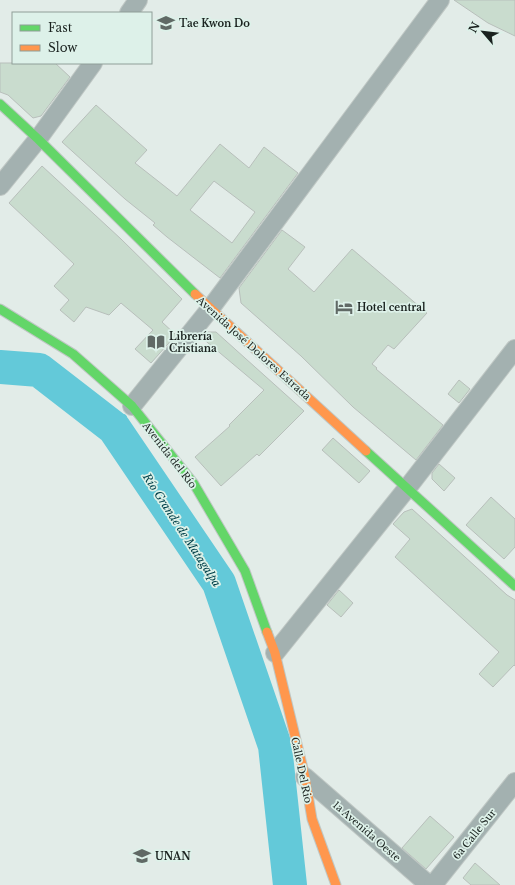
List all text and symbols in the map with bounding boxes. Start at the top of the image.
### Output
legend [12,12,152,64]
north arrow [463,12,503,52]
school or university icon: Tae Kwon Do [156,13,176,33]
place label: Tae Kwon Do [179,17,250,30]
text: N [466,19,483,35]
text: Fast [48,20,73,35]
text: Slow [48,40,78,55]
street label: Avenida José Dolores Estrada [193,293,314,403]
hotel icon: Hotel central [334,297,354,317]
place label: Hotel central [357,301,426,314]
place label: Librería Cristiana [169,330,217,355]
library icon: Librería Cristiana [146,332,166,352]
street label: Avenida del Río [139,419,200,491]
water label: Río Grande de Matagalpa [139,470,224,589]
street label: Calle Del Rio [288,736,315,805]
street label: 1a Avenida Oeste [330,798,403,865]
street label: 6a Calle Sur [450,806,499,862]
school or university icon: UNAN [132,846,152,866]
place label: UNAN [155,850,191,863]

